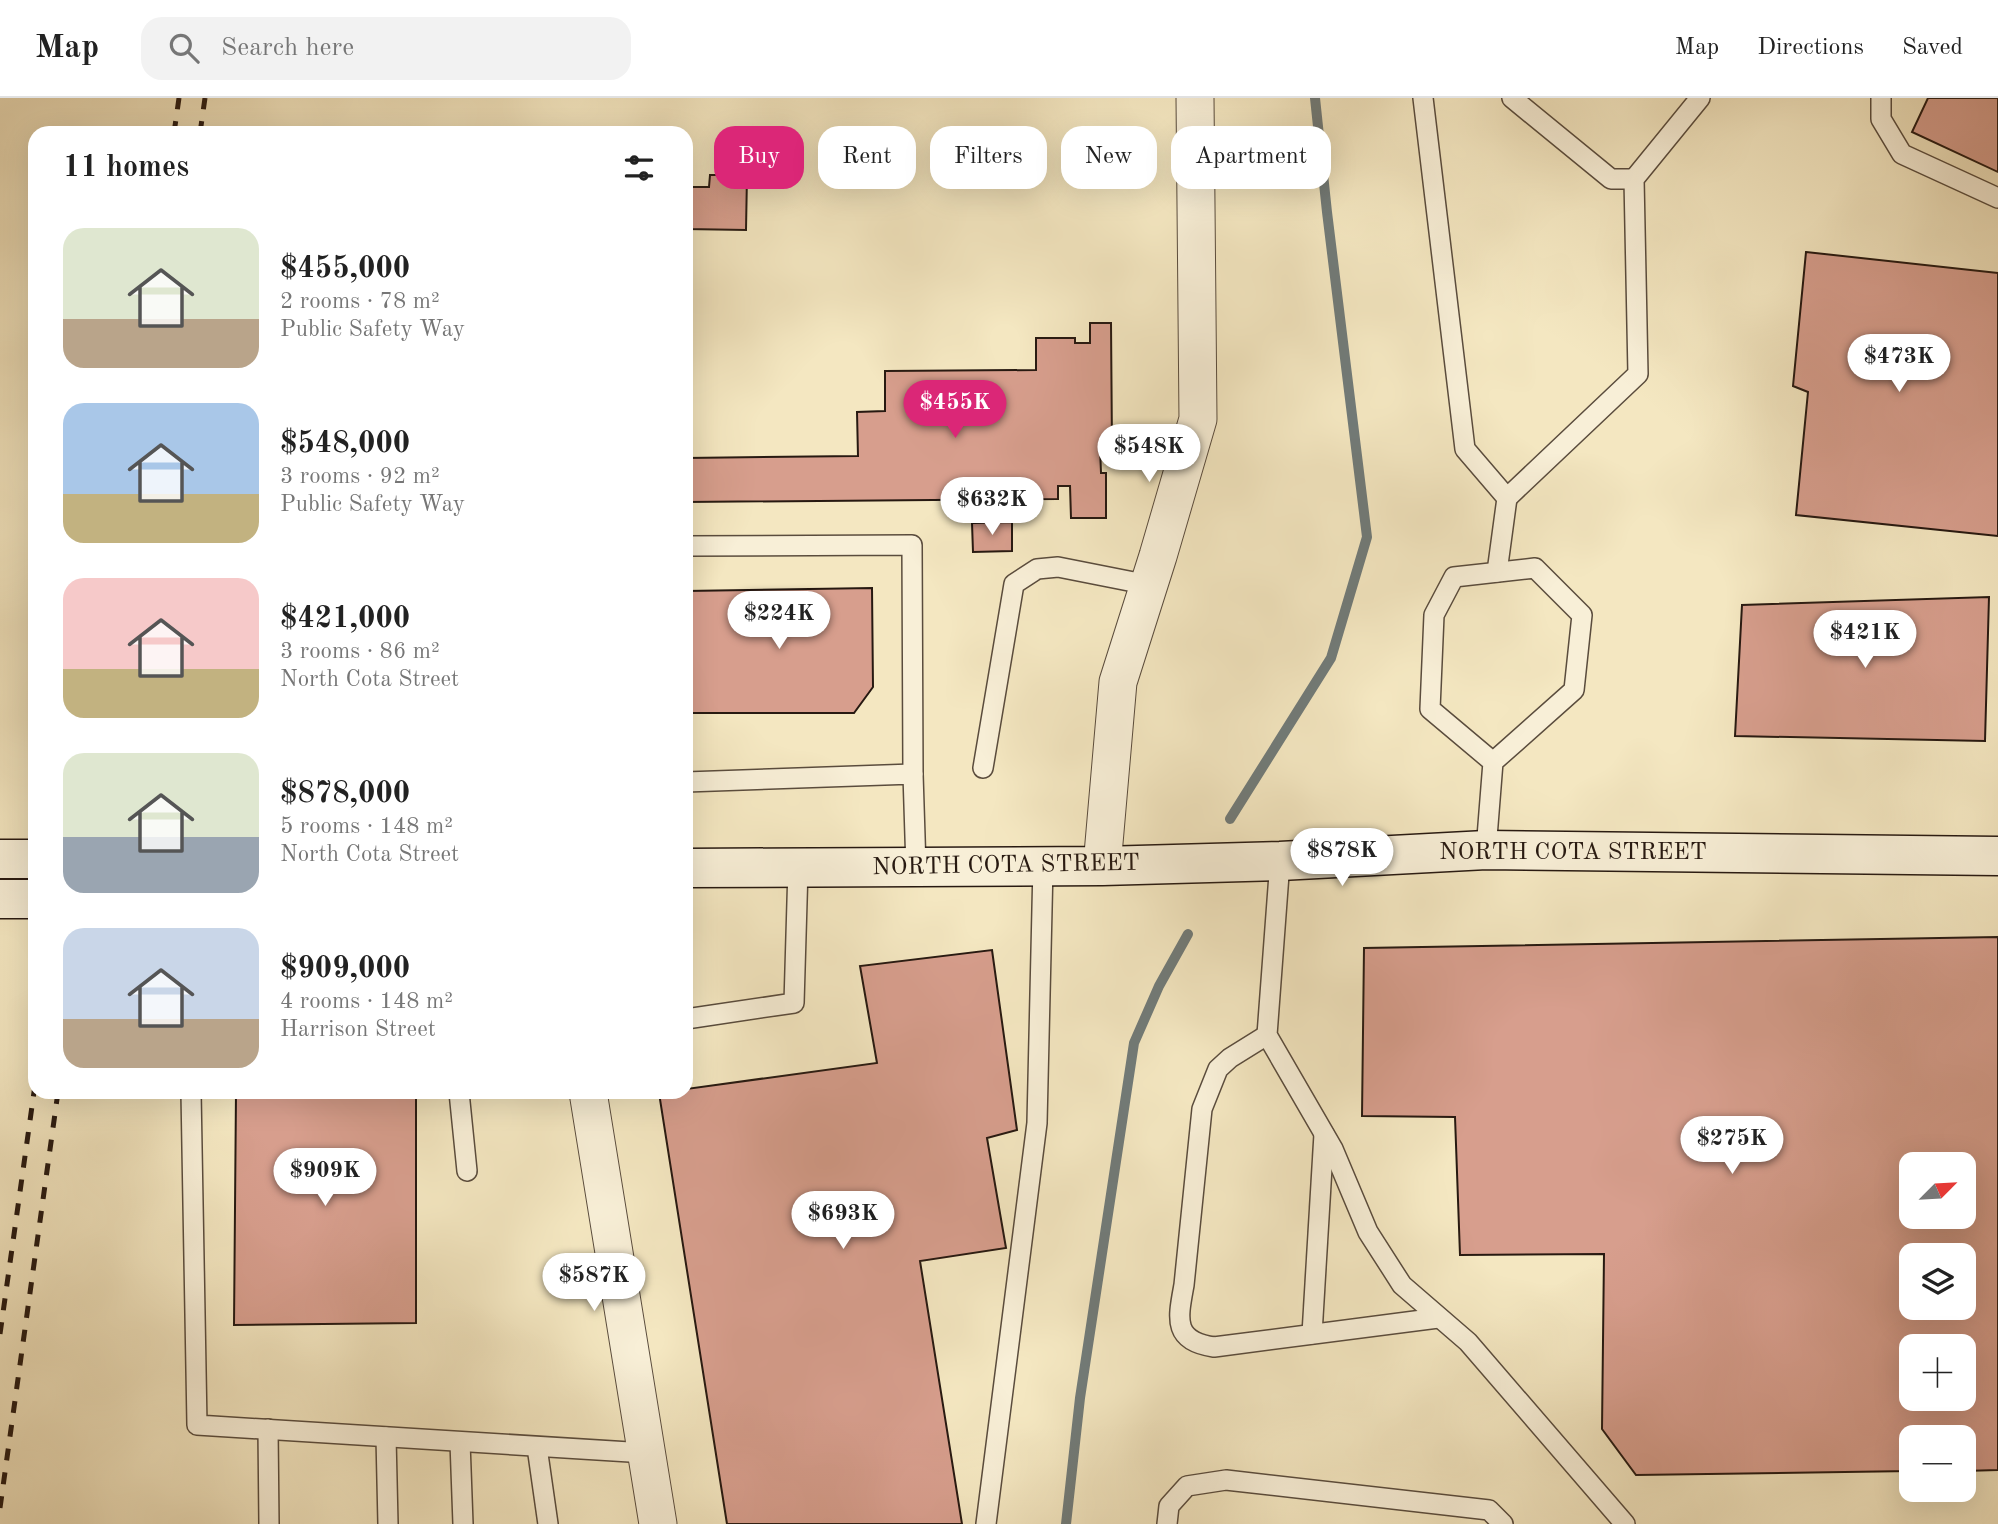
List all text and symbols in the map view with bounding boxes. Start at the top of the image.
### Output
search box [141,17,631,80]
icon: search [165,29,203,67]
text: Map [35,32,99,65]
text: Search here [221,35,354,61]
text: Map [1675,36,1719,60]
text: Directions [1757,36,1864,60]
text: Saved [1902,36,1963,60]
chip: Buy [714,126,804,189]
chip: Rent [818,126,916,189]
chip: Filters [930,126,1047,189]
chip: New [1061,126,1157,189]
chip: Apartment [1171,126,1331,189]
icon: filters [620,149,658,187]
text: 11 homes [63,153,189,183]
text: $455,000 [280,254,410,284]
icon: home [119,256,203,340]
text: 2 rooms · 78 m² [280,290,440,313]
text: Public Safety Way [280,318,465,341]
pin: $473K [1850,334,1948,394]
text: $473K [1863,345,1935,368]
pin: $455K [906,380,1004,440]
text: $455K [919,391,991,414]
pin: $548K [1100,424,1198,484]
text: $548,000 [280,429,410,459]
icon: home [119,431,203,515]
text: $548K [1113,435,1185,458]
text: 3 rooms · 92 m² [280,465,440,488]
pin: $632K [943,478,1041,537]
text: $632K [956,488,1028,511]
text: Public Safety Way [280,493,465,516]
pin: $224K [730,592,828,651]
text: $224K [743,602,815,625]
text: $421,000 [280,604,410,634]
icon: home [119,606,203,690]
pin: $421K [1816,610,1914,670]
text: $421K [1829,621,1901,644]
text: 3 rooms · 86 m² [280,640,440,663]
text: North Cota Street [280,668,459,691]
text: $878,000 [280,779,410,809]
icon: home [119,781,203,865]
text: 5 rooms · 148 m² [280,815,453,838]
pin: $878K [1293,828,1391,888]
text: $878K [1306,839,1378,862]
street label: NORTH COTA STREET [1439,841,1707,865]
text: North Cota Street [280,843,459,866]
street label: NORTH COTA STREET [872,852,1140,880]
text: $909,000 [280,954,410,984]
icon: home [119,956,203,1040]
text: 4 rooms · 148 m² [280,990,453,1013]
text: Harrison Street [280,1018,436,1041]
pin: $275K [1683,1116,1781,1176]
text: $275K [1696,1127,1768,1150]
pin: $909K [276,1148,374,1208]
north arrow [1899,1152,1976,1228]
map controls [1899,1152,1976,1502]
text: $909K [289,1159,361,1182]
pin: $693K [794,1192,892,1251]
text: $693K [807,1202,879,1225]
button: layers [1899,1243,1976,1320]
pin: $587K [545,1254,643,1313]
text: $587K [558,1264,630,1287]
button: + [1899,1334,1976,1411]
button: − [1899,1425,1976,1502]

